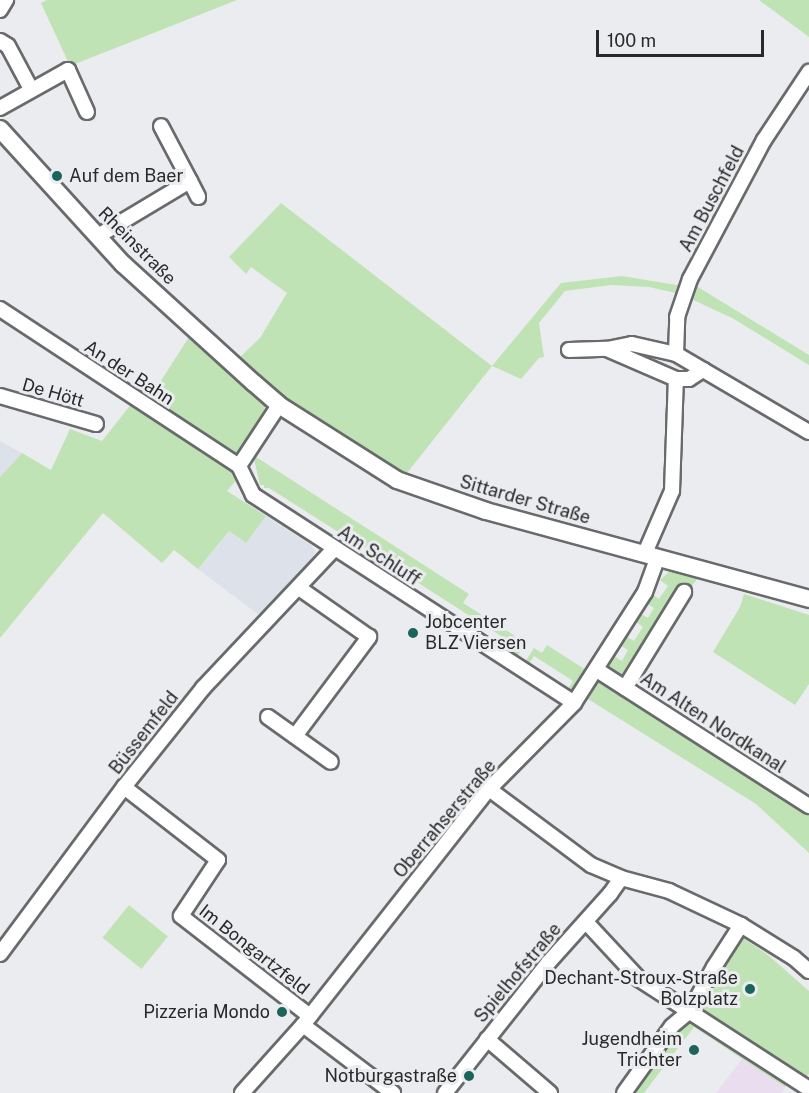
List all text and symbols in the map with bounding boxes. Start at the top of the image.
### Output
scale bar [599,18,767,56]
text: 100 m [607,30,656,51]
street label: Am Buschfeld [675,142,749,256]
place label: Auf dem Baer [69,165,184,187]
marker: Auf dem Baer [50,169,64,183]
street label: Rheinstraße [94,203,180,289]
street label: An der Bahn [80,336,178,410]
street label: De Hött [19,374,87,412]
street label: Sittarder Straße [457,471,593,529]
street label: Am Schluff [334,521,424,591]
place label: Jobcenter BLZ Viersen [425,612,527,654]
marker: Jobcenter BLZ Viersen [406,626,420,640]
street label: Am Alten Nordkanal [636,668,790,778]
street label: Büssemfeld [105,687,183,779]
street label: Oberrahserstraße [389,755,501,883]
street label: Im Bongartzfeld [195,900,313,1000]
street label: Spielhofstraße [470,919,566,1027]
place label: Dechant-Stroux-Straße Bolzplatz [544,968,738,1010]
marker: Dechant-Stroux-Straße Bolzplatz [743,982,757,996]
place label: Pizzeria Mondo [143,1001,270,1023]
marker: Pizzeria Mondo [275,1005,289,1019]
place label: Jugendheim Trichter [582,1029,682,1072]
marker: Jugendheim Trichter [687,1043,701,1057]
place label: Notburgastraße [325,1065,457,1087]
marker: Notburgastraße [462,1069,476,1083]

